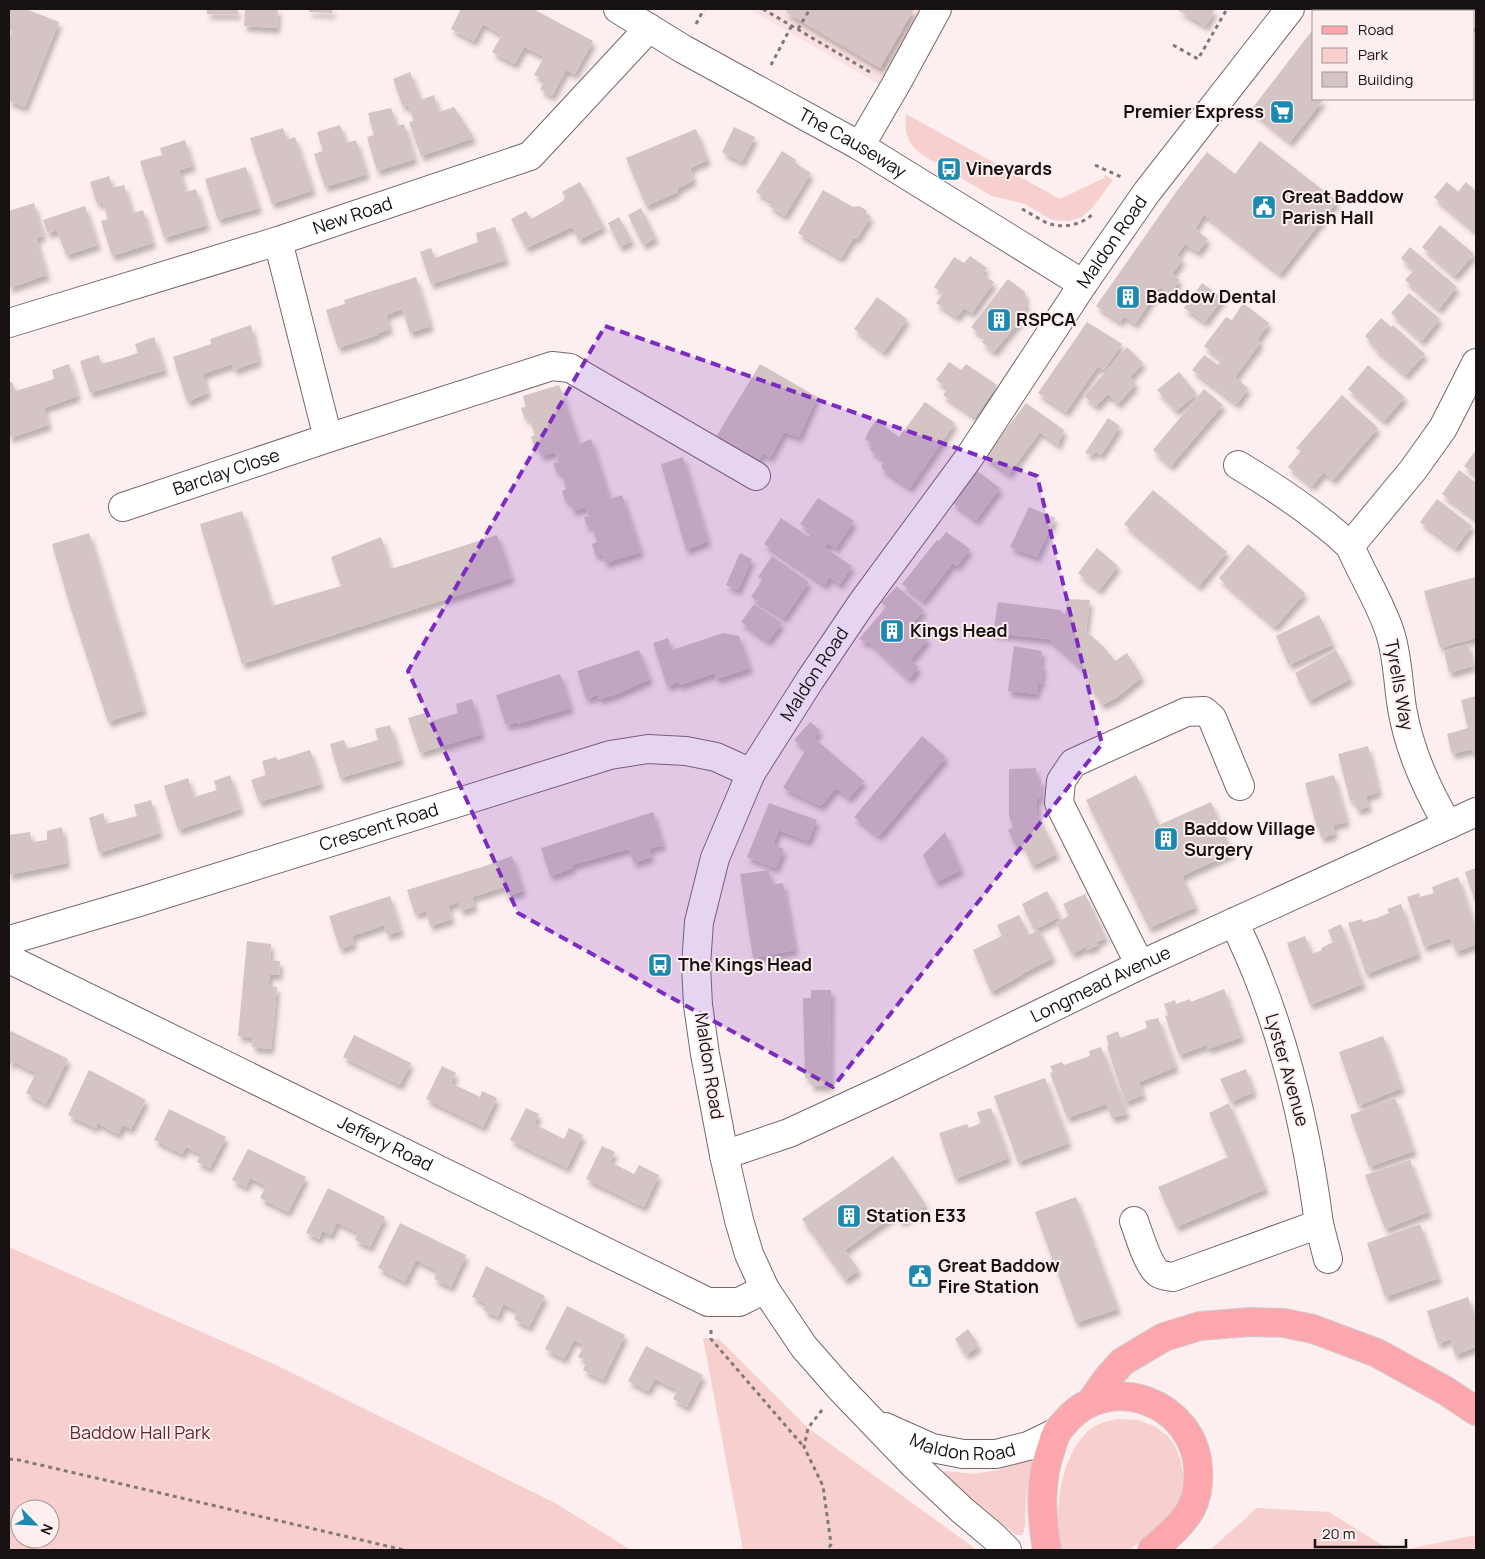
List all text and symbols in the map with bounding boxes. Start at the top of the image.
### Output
legend [1312,10,1475,100]
text: Road [1358,19,1394,40]
text: Park [1358,44,1388,65]
text: Building [1358,69,1413,90]
place label: Premier Express [1123,99,1264,123]
supermarket icon: Premier Express [1269,99,1295,125]
street label: The Causeway [794,102,912,183]
bus stop icon: Vineyards [936,156,962,182]
place label: Vineyards [966,156,1052,180]
place label: Great Baddow Parish Hall [1282,184,1404,229]
street label: New Road [309,190,395,239]
street label: Maldon Road [1071,190,1152,293]
public building icon: Great Baddow Parish Hall [1251,194,1277,220]
building icon: Baddow Dental [1115,284,1141,310]
place label: Baddow Dental [1146,284,1276,308]
building icon: RSPCA [986,307,1012,333]
place label: RSPCA [1016,307,1076,331]
street label: Barclay Close [169,442,283,500]
building icon: Kings Head [879,618,905,644]
place label: Kings Head [910,618,1008,642]
street label: Maldon Road [774,622,853,725]
street label: Tyrells Way [1380,637,1420,733]
street label: Crescent Road [316,796,441,856]
place label: Baddow Village Surgery [1184,816,1316,861]
building icon: Baddow Village Surgery [1153,826,1179,852]
street label: Longmead Avenue [1026,940,1174,1027]
bus stop icon: The Kings Head [647,952,673,978]
place label: The Kings Head [678,952,812,976]
street label: Maldon Road [690,1011,730,1121]
street label: Lyster Avenue [1260,1011,1316,1129]
street label: Jeffery Road [334,1109,437,1176]
building icon: Station E33 [836,1203,862,1229]
place label: Station E33 [866,1203,966,1227]
place label: Great Baddow Fire Station [938,1253,1060,1298]
public building icon: Great Baddow Fire Station [907,1263,933,1289]
park label: Baddow Hall Park [70,1420,211,1444]
street label: Maldon Road [906,1427,1018,1465]
north arrow [10,1499,60,1549]
scale bar [1315,1516,1406,1548]
text: N [37,1521,58,1538]
text: 20 m [1322,1523,1355,1544]

